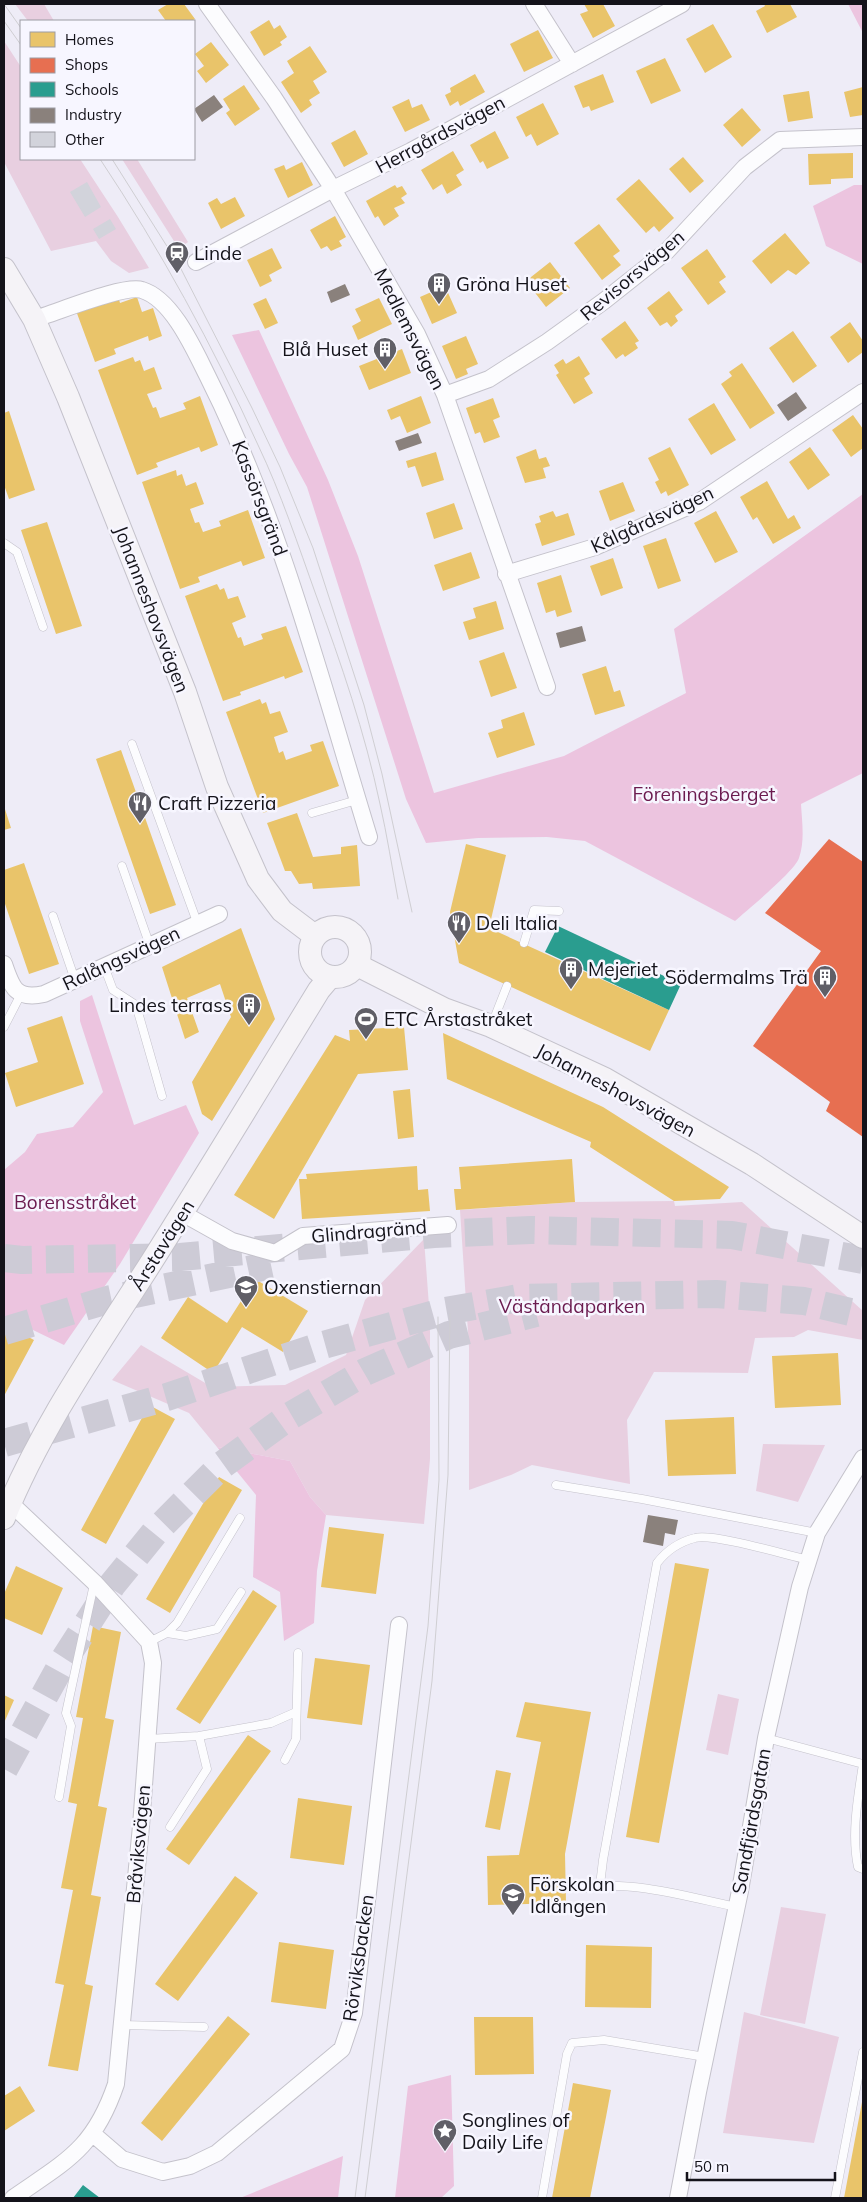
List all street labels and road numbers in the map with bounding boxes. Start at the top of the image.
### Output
street label: Herrgårdsvägen [371,90,509,178]
street label: Revisorsvägen [575,225,689,325]
street label: Medlemsvägen [369,264,451,394]
street label: Kassörsgränd [227,437,293,559]
street label: Kålgårdsvägen [587,480,717,558]
street label: Johanneshovsvägen [109,522,195,696]
street label: Ralångsvägen [59,920,183,996]
street label: Johanneshovsvägen [532,1038,700,1142]
street label: Årstavägen [125,1195,199,1295]
street label: Glindragränd [310,1214,428,1248]
street label: Sandfjärdsgatan [726,1746,776,1896]
street label: Bråviksvägen [121,1784,155,1904]
street label: Rörviksbacken [337,1893,379,2023]

